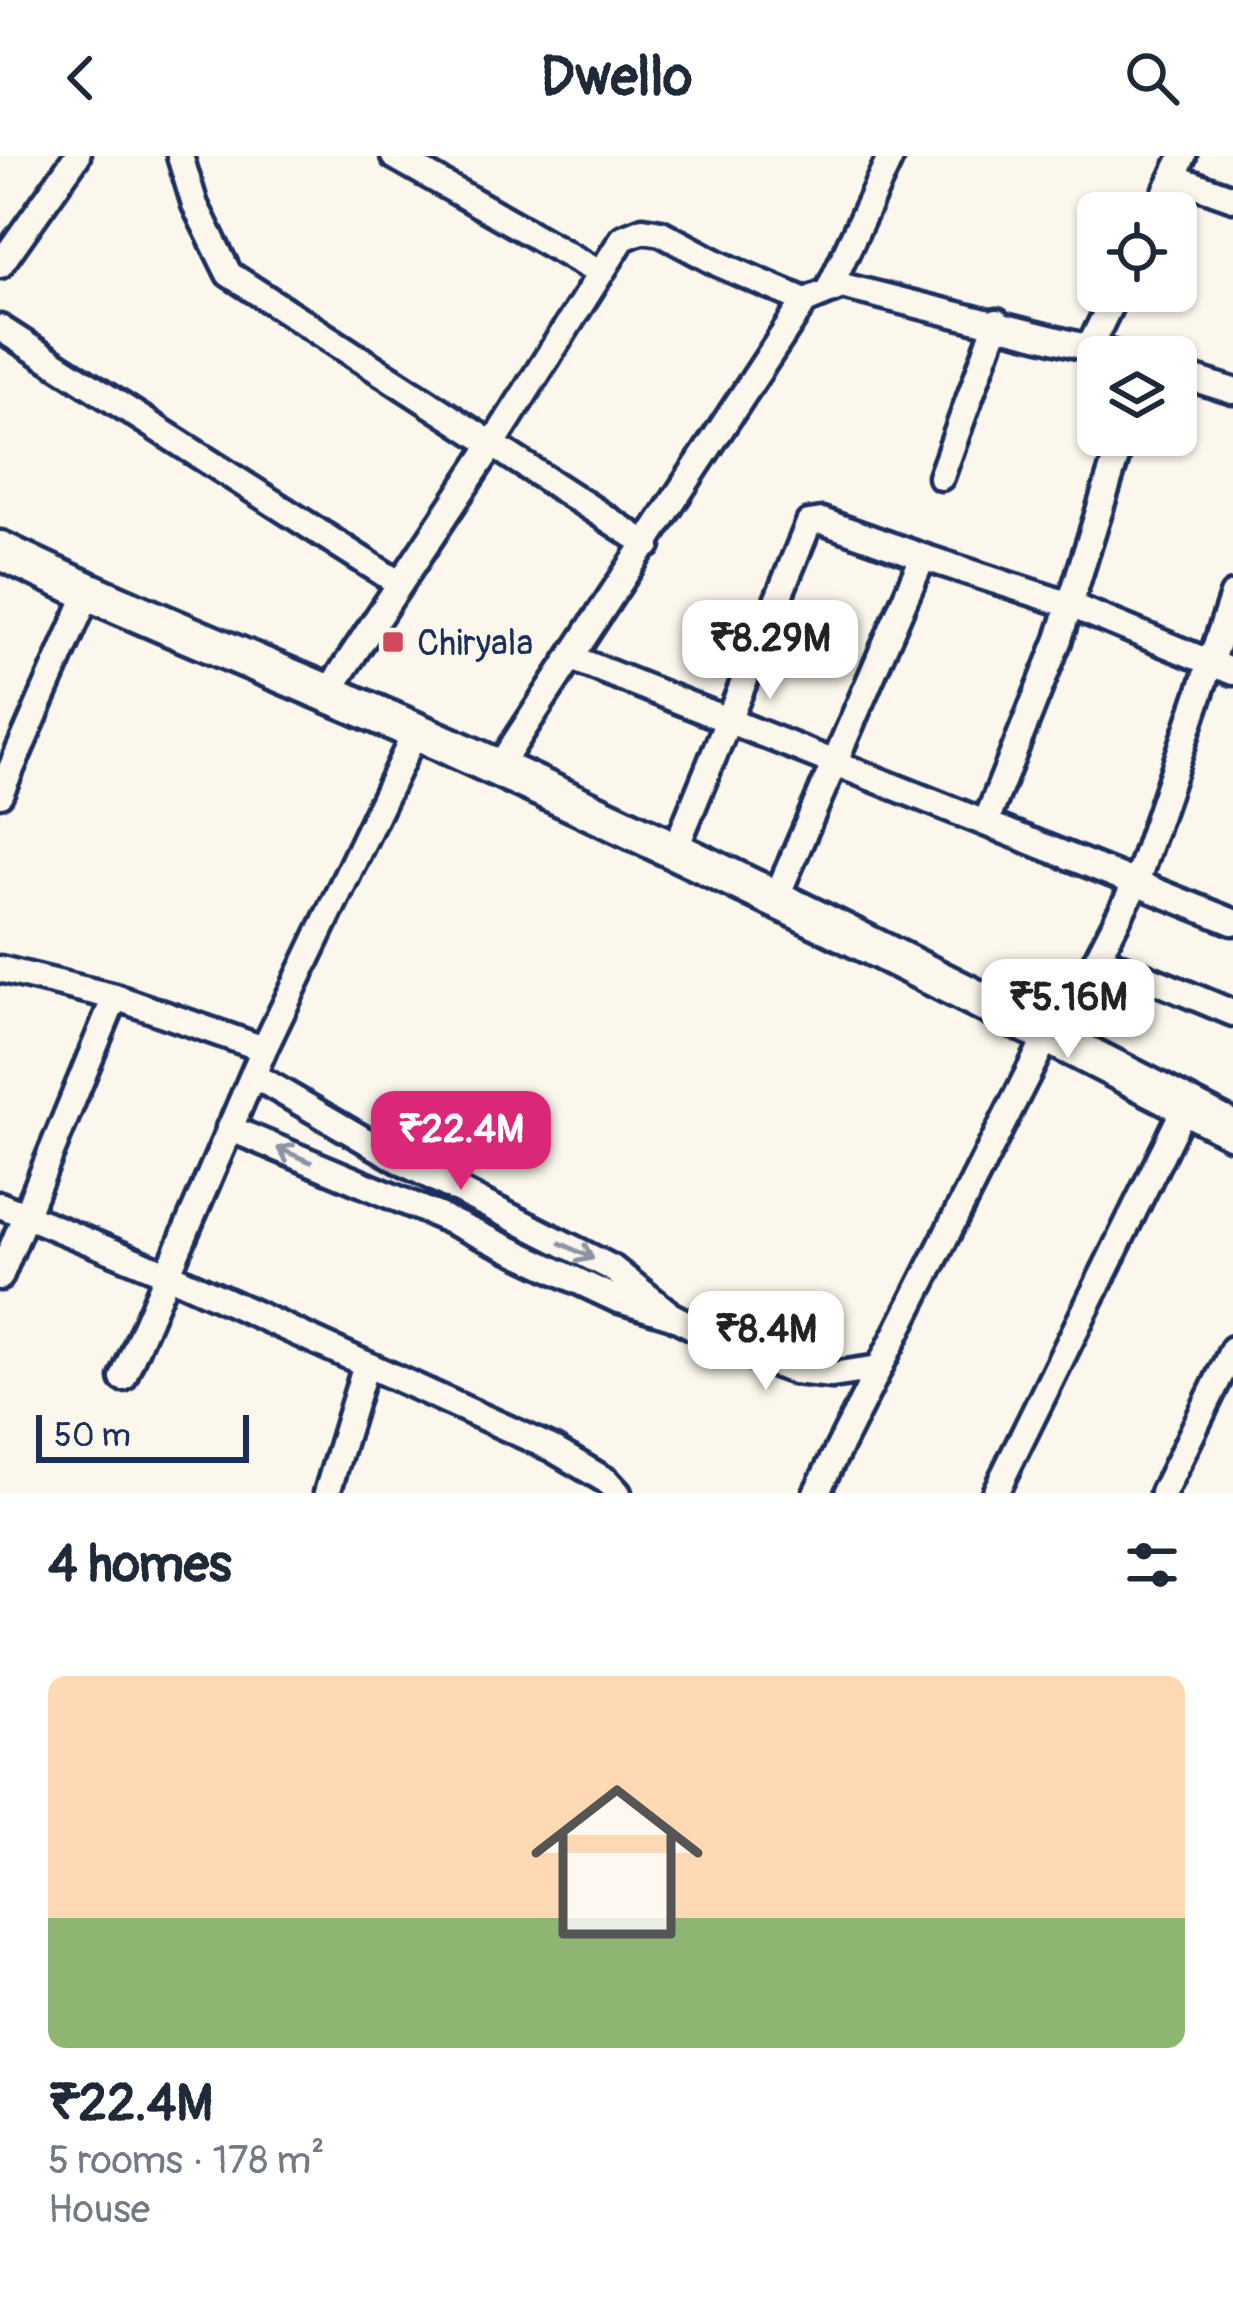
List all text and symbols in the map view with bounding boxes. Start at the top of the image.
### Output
text: Dwello [541,44,692,112]
icon: back [48,45,114,111]
icon: search [1119,45,1185,111]
map controls [1077,192,1197,456]
button: locate [1077,192,1197,312]
button: layers [1077,336,1197,456]
pin: ₹8.29M [672,600,868,702]
text: ₹8.29M [709,614,831,663]
place label: Chiryala [417,621,533,666]
marker: Chiryala [380,629,406,655]
pin: ₹5.16M [970,959,1166,1061]
text: ₹5.16M [1008,973,1128,1022]
pin: ₹22.4M [363,1091,559,1193]
text: ₹22.4M [398,1105,524,1154]
one-way arrow [276,1143,313,1164]
one-way arrow [558,1241,594,1264]
pin: ₹8.4M [682,1291,850,1393]
text: ₹8.4M [715,1305,817,1354]
scale bar [36,1409,249,1462]
text: 50 m [54,1415,131,1456]
icon: filters [1119,1532,1185,1598]
text: 4 homes [48,1533,232,1597]
icon: home [509,1754,725,1970]
text: ₹22.4M [48,2072,213,2136]
text: 5 rooms · 178 m² [48,2136,324,2185]
text: House [48,2185,150,2234]

